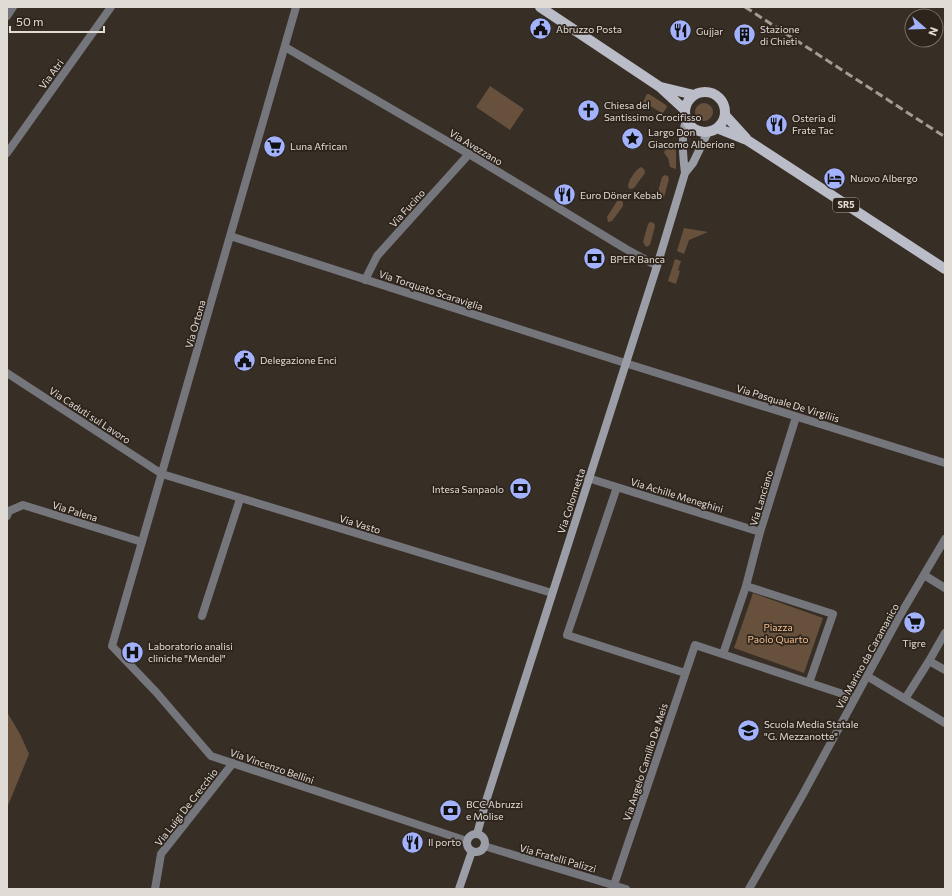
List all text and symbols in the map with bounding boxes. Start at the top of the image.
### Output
scale bar [10,8,104,34]
north arrow [904,8,944,48]
text: 50 m [16,14,44,28]
public building icon: Abruzzo Posta [528,16,554,42]
restaurant icon: Gujjar [668,18,694,44]
building icon: Stazione di Chieti [732,22,758,48]
place label: Abruzzo Posta [556,23,622,35]
place label: Stazione di Chieti [760,23,800,47]
place label: Gujjar [696,25,723,37]
text: N [926,25,941,38]
street label: Via Atri [36,57,66,91]
church icon: Chiesa del Santissimo Crocifisso [576,98,602,124]
place label: Chiesa del Santissimo Crocifisso [604,99,702,123]
restaurant icon: Osteria di Frate Tac [763,111,789,137]
place label: Osteria di Frate Tac [792,112,836,136]
place icon: Largo Don Giacomo Alberione [620,125,646,151]
street label: Via Avezzano [447,126,505,168]
place label: Largo Don Giacomo Alberione [648,126,735,150]
supermarket icon: Luna African [262,133,288,159]
place label: Luna African [290,140,347,152]
hotel icon: Nuovo Albergo [821,165,847,191]
place label: Nuovo Albergo [850,172,918,184]
restaurant icon: Euro Döner Kebab [552,182,578,208]
street label: Via Fucino [387,187,427,229]
place label: Euro Döner Kebab [580,189,662,201]
road number: SR5 [833,198,859,212]
bank icon: BPER Banca [582,246,608,272]
place label: BPER Banca [610,253,665,265]
street label: Via Torquato Scaraviglia [377,267,485,313]
street label: Via Ortona [182,298,208,350]
public building icon: Delegazione Enci [231,347,257,373]
place label: Delegazione Enci [260,354,337,366]
street label: Via Pasquale De Virgiliis [735,382,841,425]
street label: Via Caduti sul Lavoro [47,384,133,446]
street label: Via Colonnetta [555,467,587,535]
street label: Via Lanciano [747,469,775,527]
street label: Via Achille Meneghini [629,475,725,515]
bank icon: Intesa Sanpaolo [507,476,533,502]
place label: Intesa Sanpaolo [432,483,504,495]
street label: Via Palena [51,498,99,524]
street label: Via Vasto [338,512,382,536]
street label: Via Marino da Caramanico [833,601,901,711]
supermarket icon: Tigre [901,610,927,636]
park label: Piazza Paolo Quarto [748,621,808,645]
place label: Tigre [902,637,926,649]
hospital icon: Laboratorio analisi cliniche "Mendel" [120,639,146,665]
place label: Laboratorio analisi cliniche "Mendel" [148,640,233,664]
street label: Via Angelo Camillo De Meis [620,701,670,822]
school or university icon: Scuola Media Statale "G. Mezzanotte" [736,717,762,743]
place label: Scuola Media Statale "G. Mezzanotte" [764,718,859,742]
street label: Via Vincenzo Bellini [228,746,316,786]
street label: Via Luigi De Crecchio [152,766,220,848]
bank icon: BCC Abruzzi e Molise [437,797,463,823]
place label: BCC Abruzzi e Molise [466,798,523,822]
restaurant icon: Il porto [400,829,426,855]
place label: Il porto [428,836,461,848]
street label: Via Fratelli Palizzi [518,841,598,875]

